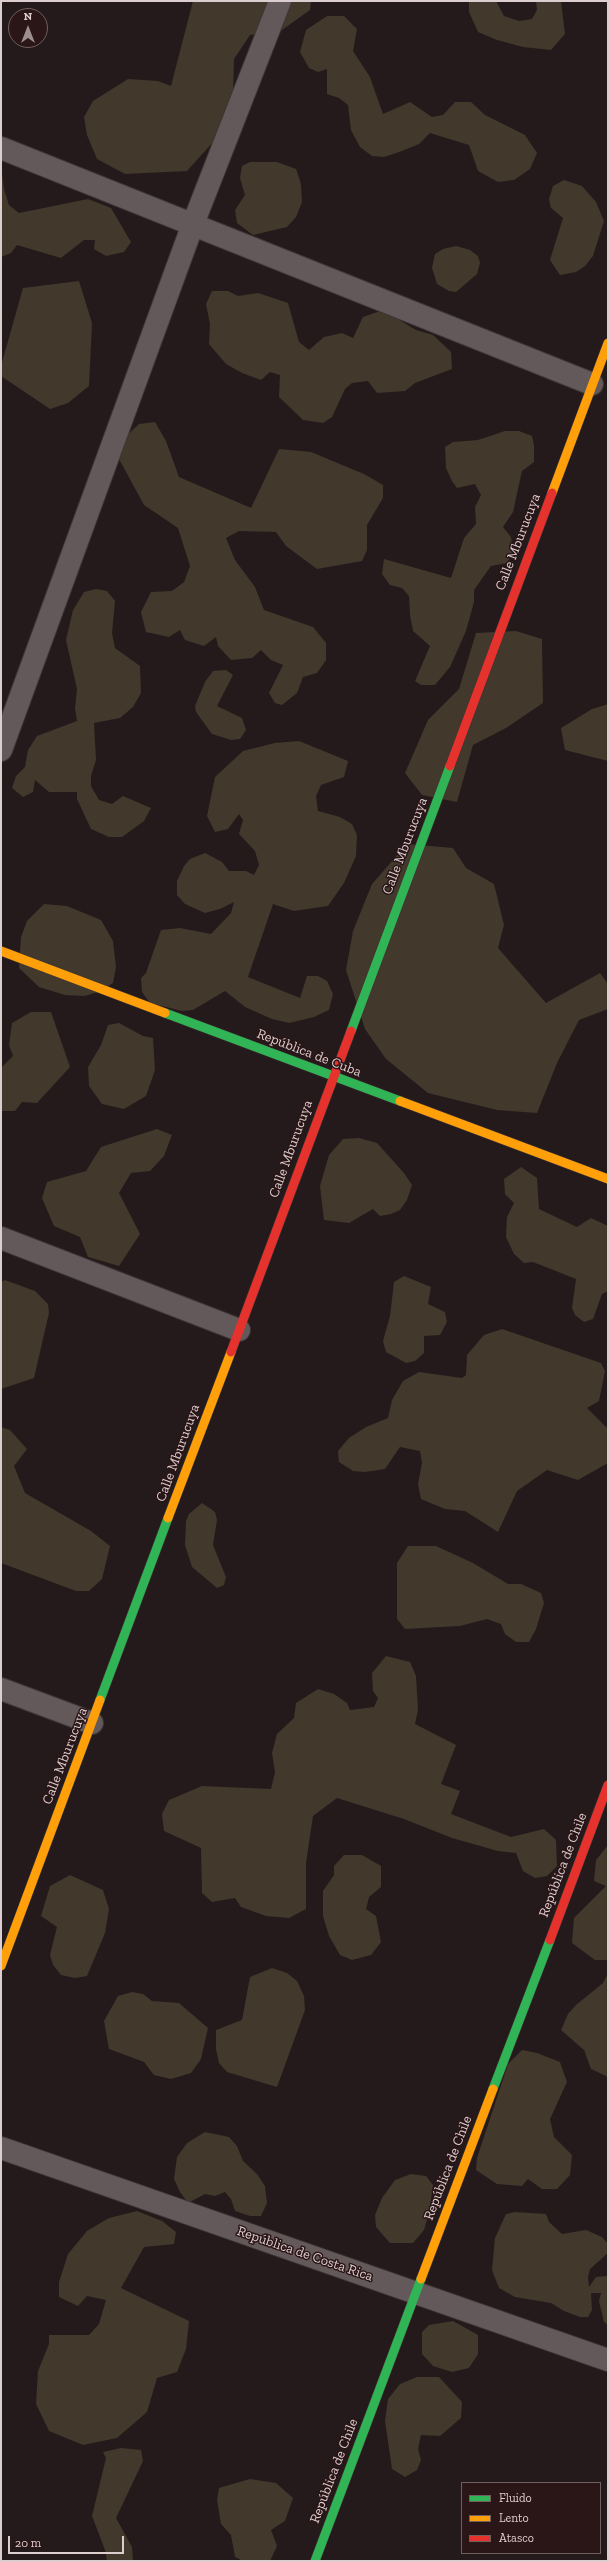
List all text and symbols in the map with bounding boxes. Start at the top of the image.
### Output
north arrow [8,8,48,48]
text: N [24,10,32,23]
street label: Calle Mburucuya [492,491,544,593]
street label: Calle Mburucuya [379,795,431,897]
street label: República de Cuba [254,1025,364,1081]
street label: Calle Mburucuya [266,1098,316,1200]
street label: Calle Mburucuya [153,1402,203,1504]
street label: Calle Mburucuya [39,1705,91,1807]
street label: República de Chile [535,1810,591,1920]
street label: República de Chile [420,2113,476,2223]
street label: República de Costa Rica [235,2223,375,2285]
street label: República de Chile [306,2416,362,2526]
legend [461,2482,601,2554]
text: Fluido [499,2491,532,2505]
text: Lento [499,2511,529,2525]
scale bar [10,2528,126,2554]
text: Atasco [499,2531,534,2545]
text: 20 m [15,2536,41,2550]

